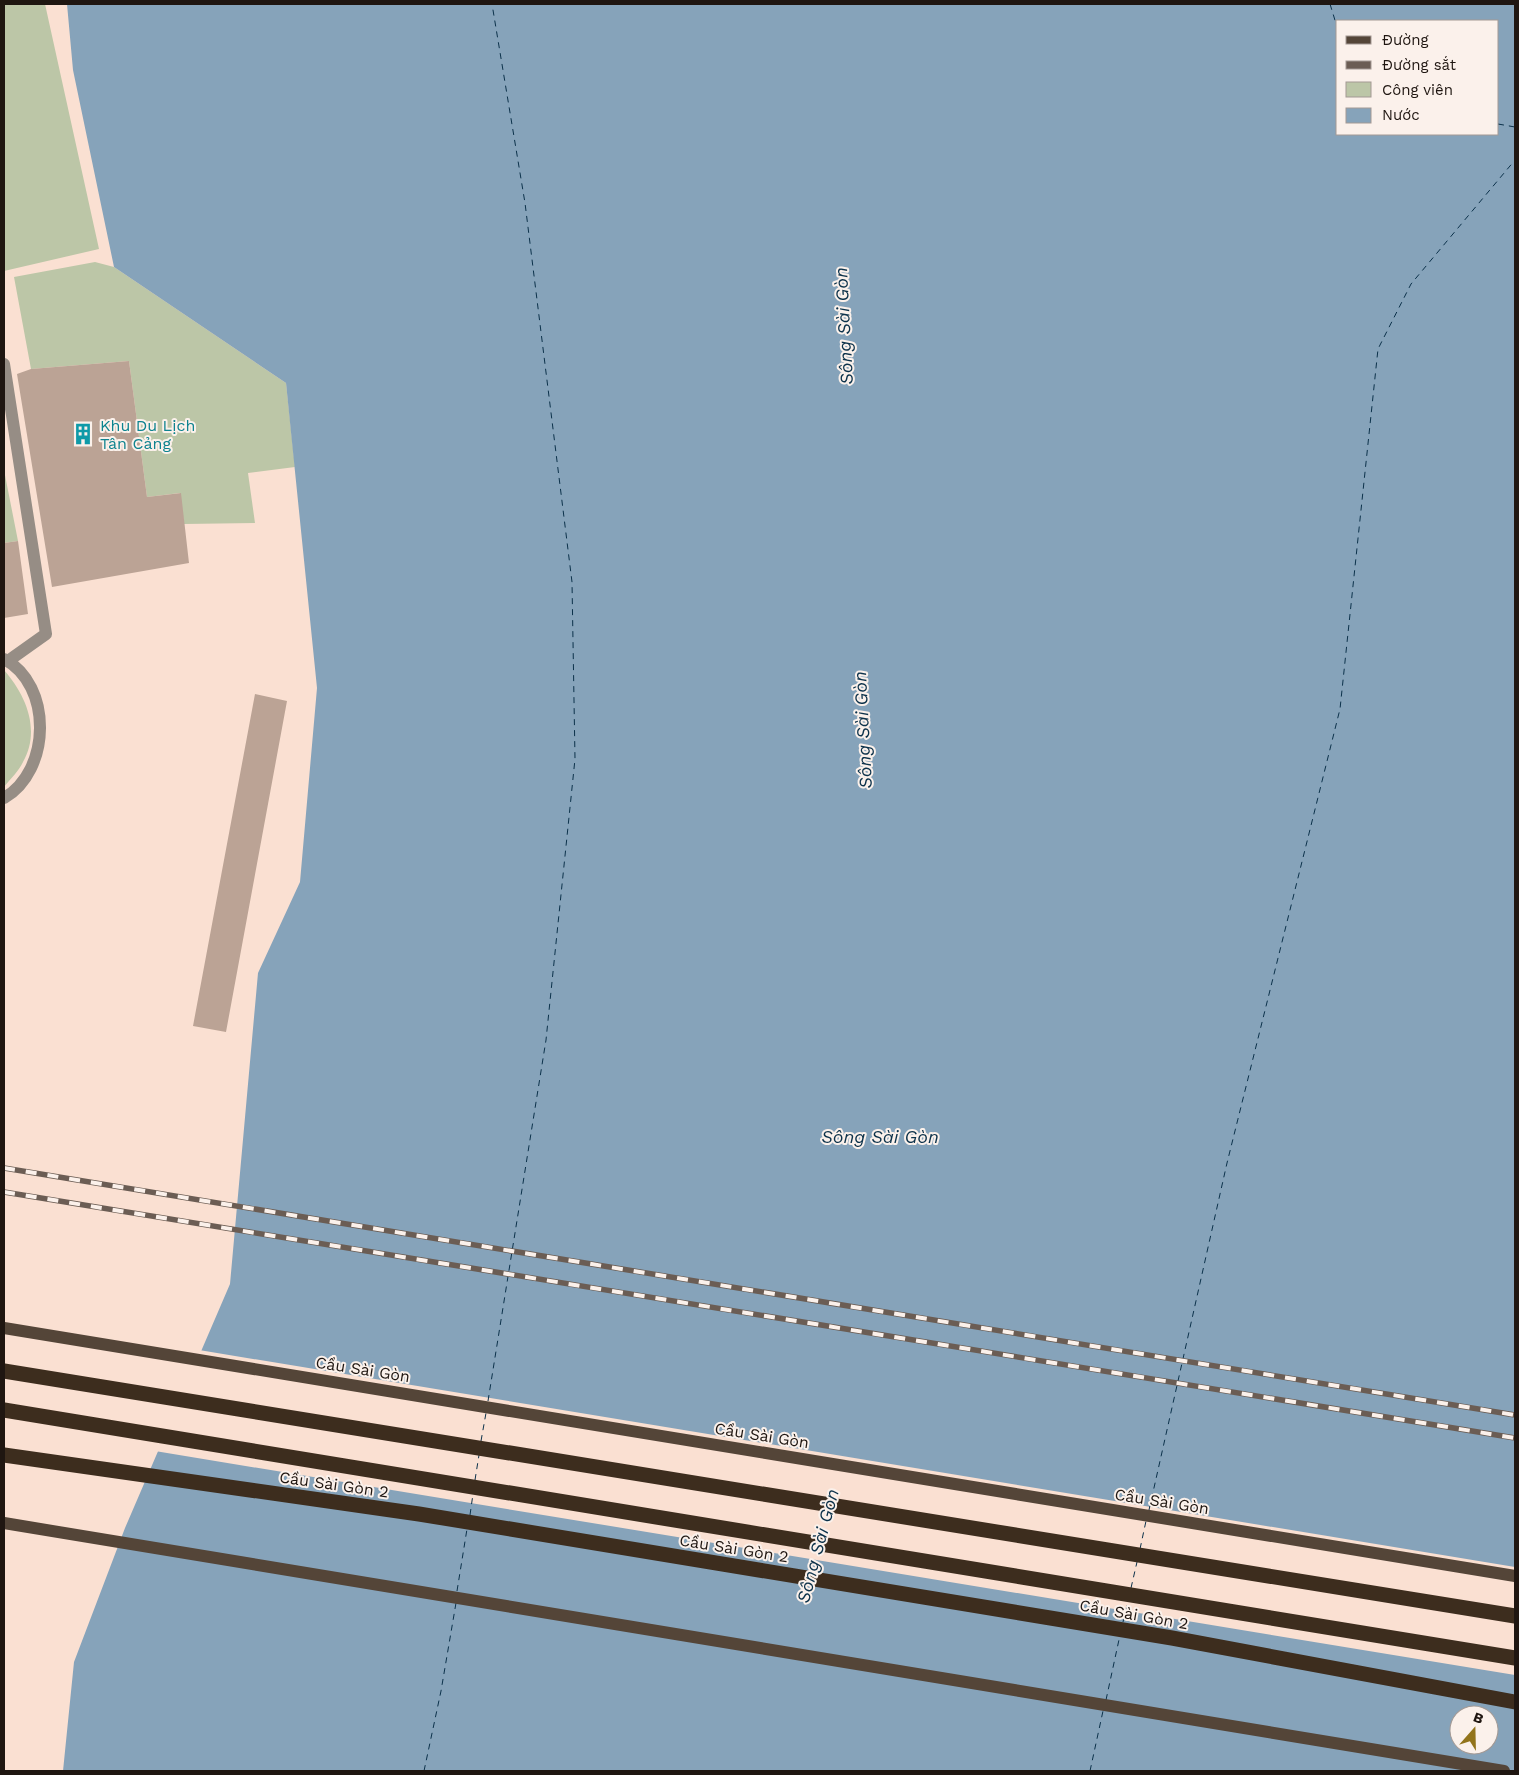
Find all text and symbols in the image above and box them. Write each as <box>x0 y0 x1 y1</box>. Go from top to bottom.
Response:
legend <box>1336 20 1499 135</box>
text: Đường <box>1382 31 1429 49</box>
text: Đường sắt <box>1382 56 1457 74</box>
text: Công viên <box>1382 81 1453 99</box>
text: Nước <box>1382 106 1420 124</box>
water label: Sông Sài Gòn <box>830 267 857 385</box>
place label: Khu Du Lịch Tân Cảng <box>100 416 195 453</box>
building icon: Khu Du Lịch Tân Cảng <box>70 421 96 447</box>
water label: Sông Sài Gòn <box>849 671 876 789</box>
water label: Sông Sài Gòn <box>821 1126 939 1147</box>
street label: Cầu Sài Gòn <box>314 1353 411 1386</box>
street label: Cầu Sài Gòn <box>713 1419 810 1452</box>
street label: Cầu Sài Gòn 2 <box>278 1467 390 1502</box>
street label: Cầu Sài Gòn <box>1113 1485 1210 1518</box>
water label: Sông Sài Gòn <box>792 1486 843 1605</box>
street label: Cầu Sài Gòn 2 <box>678 1530 790 1566</box>
street label: Cầu Sài Gòn 2 <box>1078 1596 1190 1633</box>
north arrow <box>1449 1705 1499 1755</box>
text: B <box>1471 1709 1486 1727</box>

